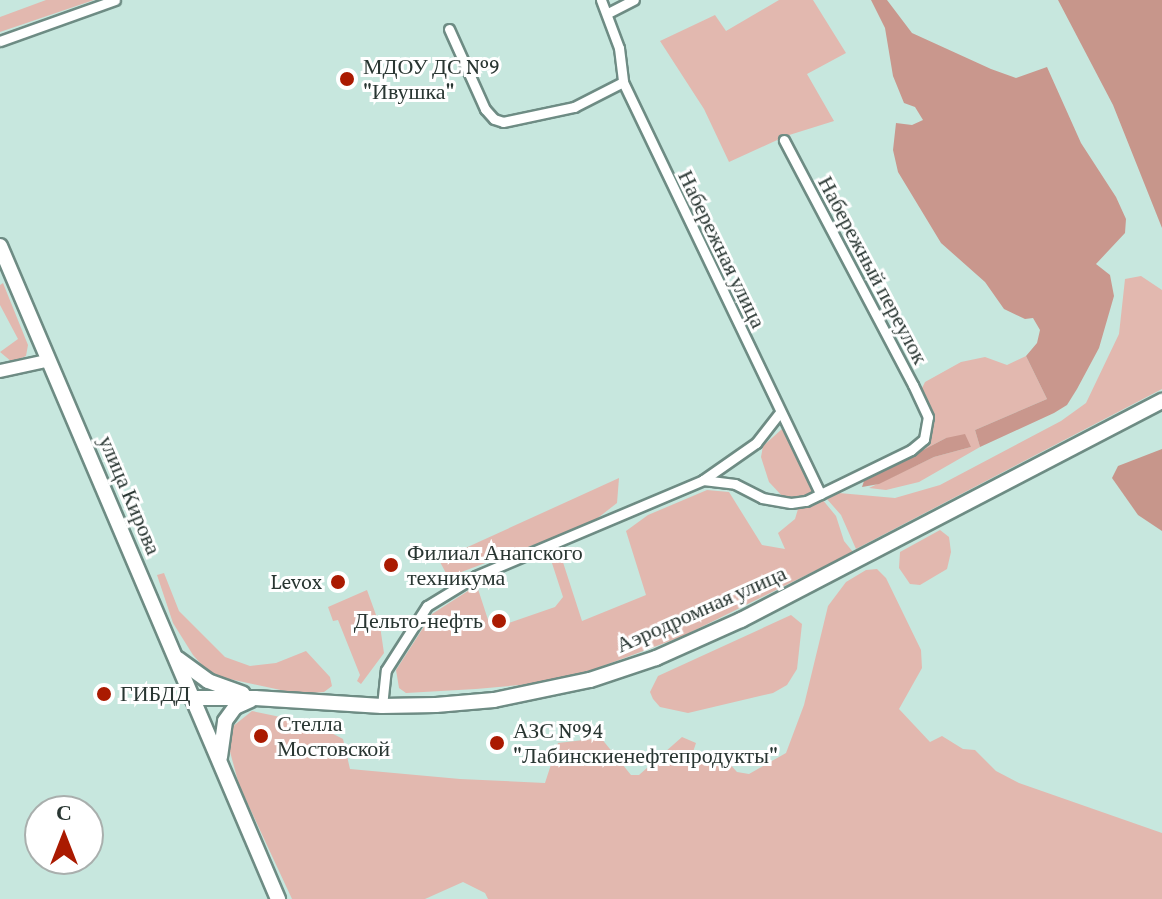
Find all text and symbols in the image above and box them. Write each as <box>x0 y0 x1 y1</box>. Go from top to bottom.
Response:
place label: МДОУ ДС №9 "Ивушка" <box>363 53 500 104</box>
marker: МДОУ ДС №9 "Ивушка" <box>338 70 356 88</box>
street label: Набережная улица <box>672 166 772 332</box>
street label: Набережный переулок <box>812 171 934 369</box>
street label: улица Кирова <box>93 432 167 558</box>
place label: Филиал Анапского техникума <box>407 539 583 590</box>
marker: Филиал Анапского техникума <box>382 556 400 574</box>
street label: Аэродромная улица <box>612 560 790 658</box>
place label: Levox <box>270 569 322 595</box>
marker: Levox <box>329 573 347 591</box>
place label: Дельто-нефть <box>354 608 483 634</box>
marker: Дельто-нефть <box>490 612 508 630</box>
place label: ГИБДД <box>120 681 190 707</box>
marker: ГИБДД <box>95 685 113 703</box>
place label: Стелла Мостовской <box>277 710 390 762</box>
place label: АЗС №94 "Лабинскиенефтепродукты" <box>513 717 778 768</box>
marker: Стелла Мостовской <box>252 727 270 745</box>
marker: АЗС №94 "Лабинскиенефтепродукты" <box>488 734 506 752</box>
north arrow <box>24 795 104 875</box>
text: С <box>56 800 72 825</box>

